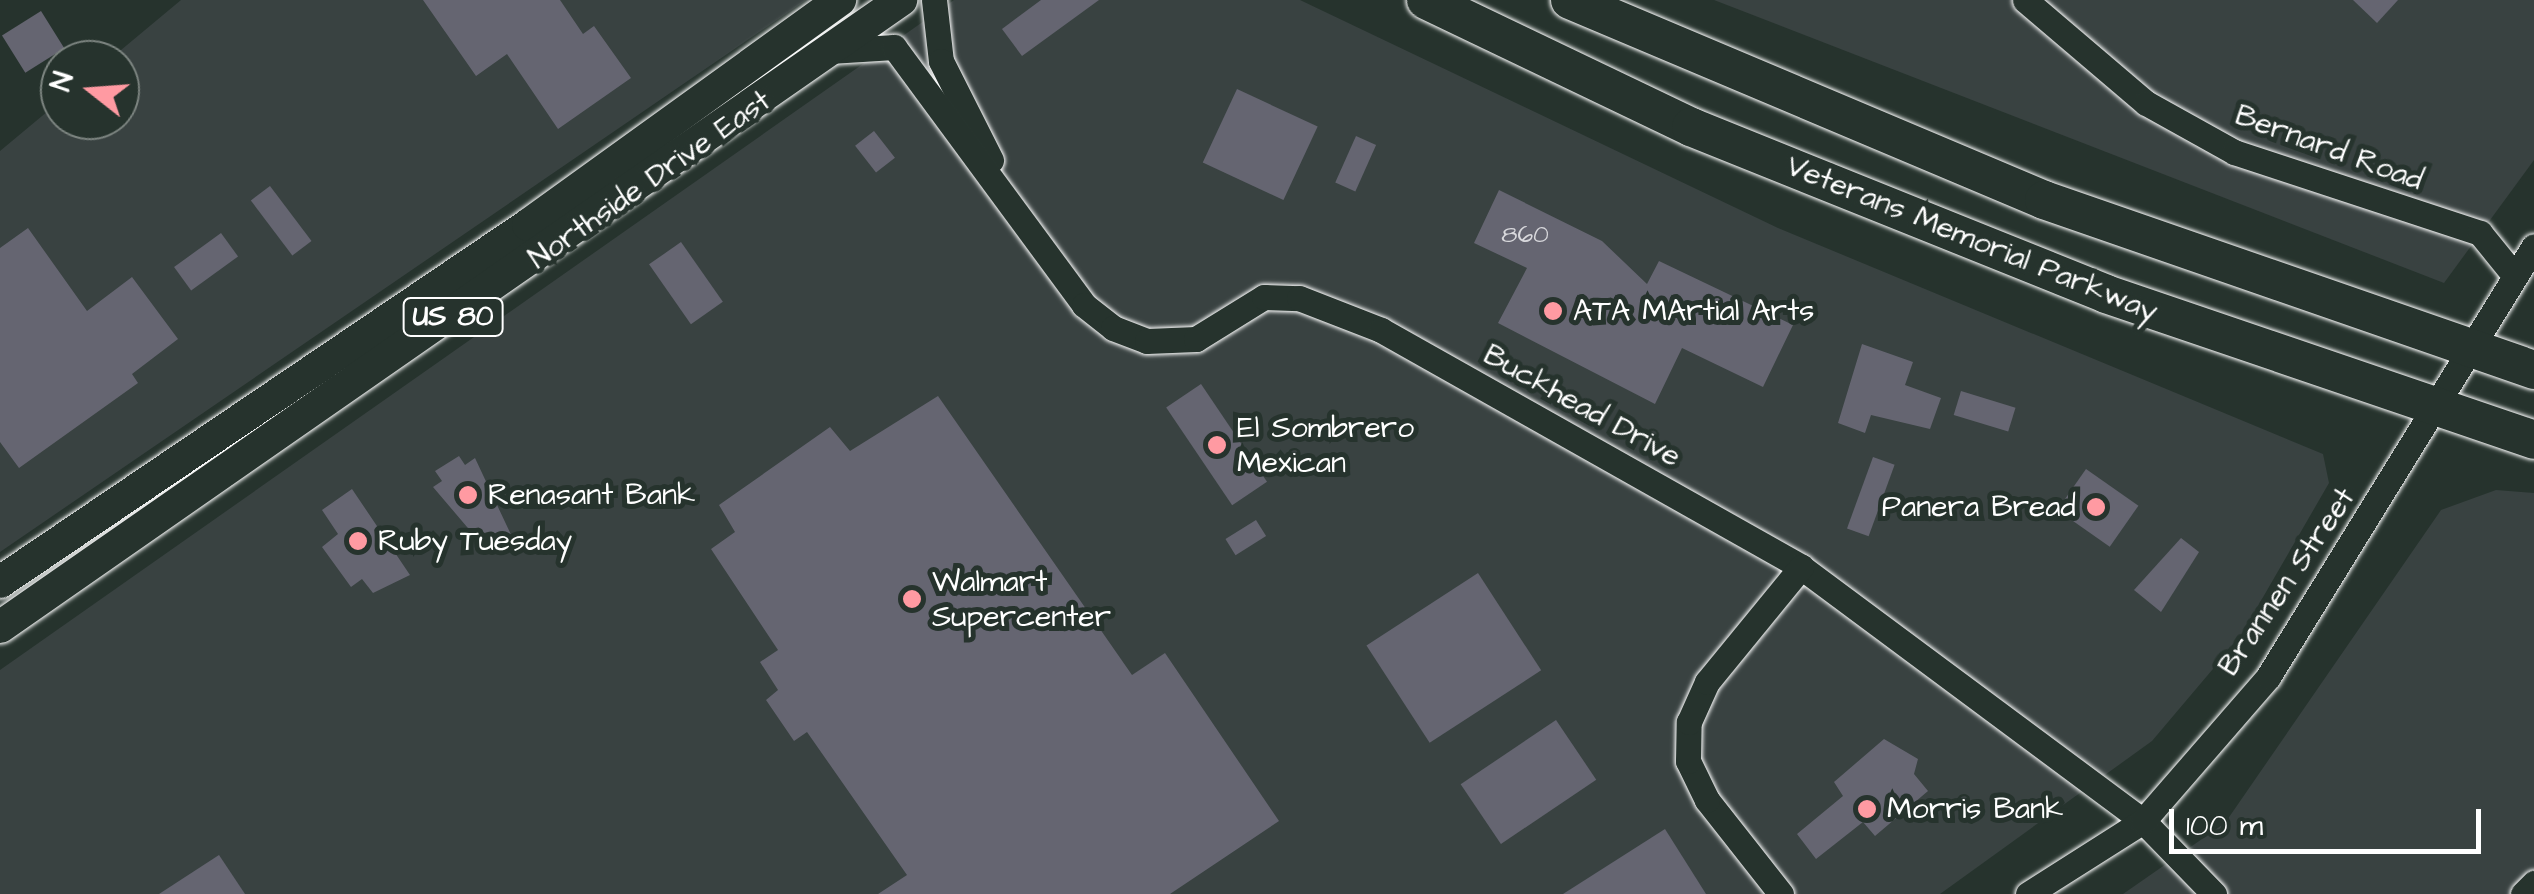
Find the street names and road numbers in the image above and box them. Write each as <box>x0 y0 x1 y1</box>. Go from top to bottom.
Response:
street label: Northside Drive East <box>522 83 778 277</box>
street label: Bernard Road <box>2230 97 2428 199</box>
street label: Veterans Memorial Parkway <box>1781 148 2163 330</box>
road number: US 80 <box>400 294 506 340</box>
street label: Buckhead Drive <box>1477 337 1687 475</box>
street label: Brannen Street <box>2211 481 2363 683</box>

